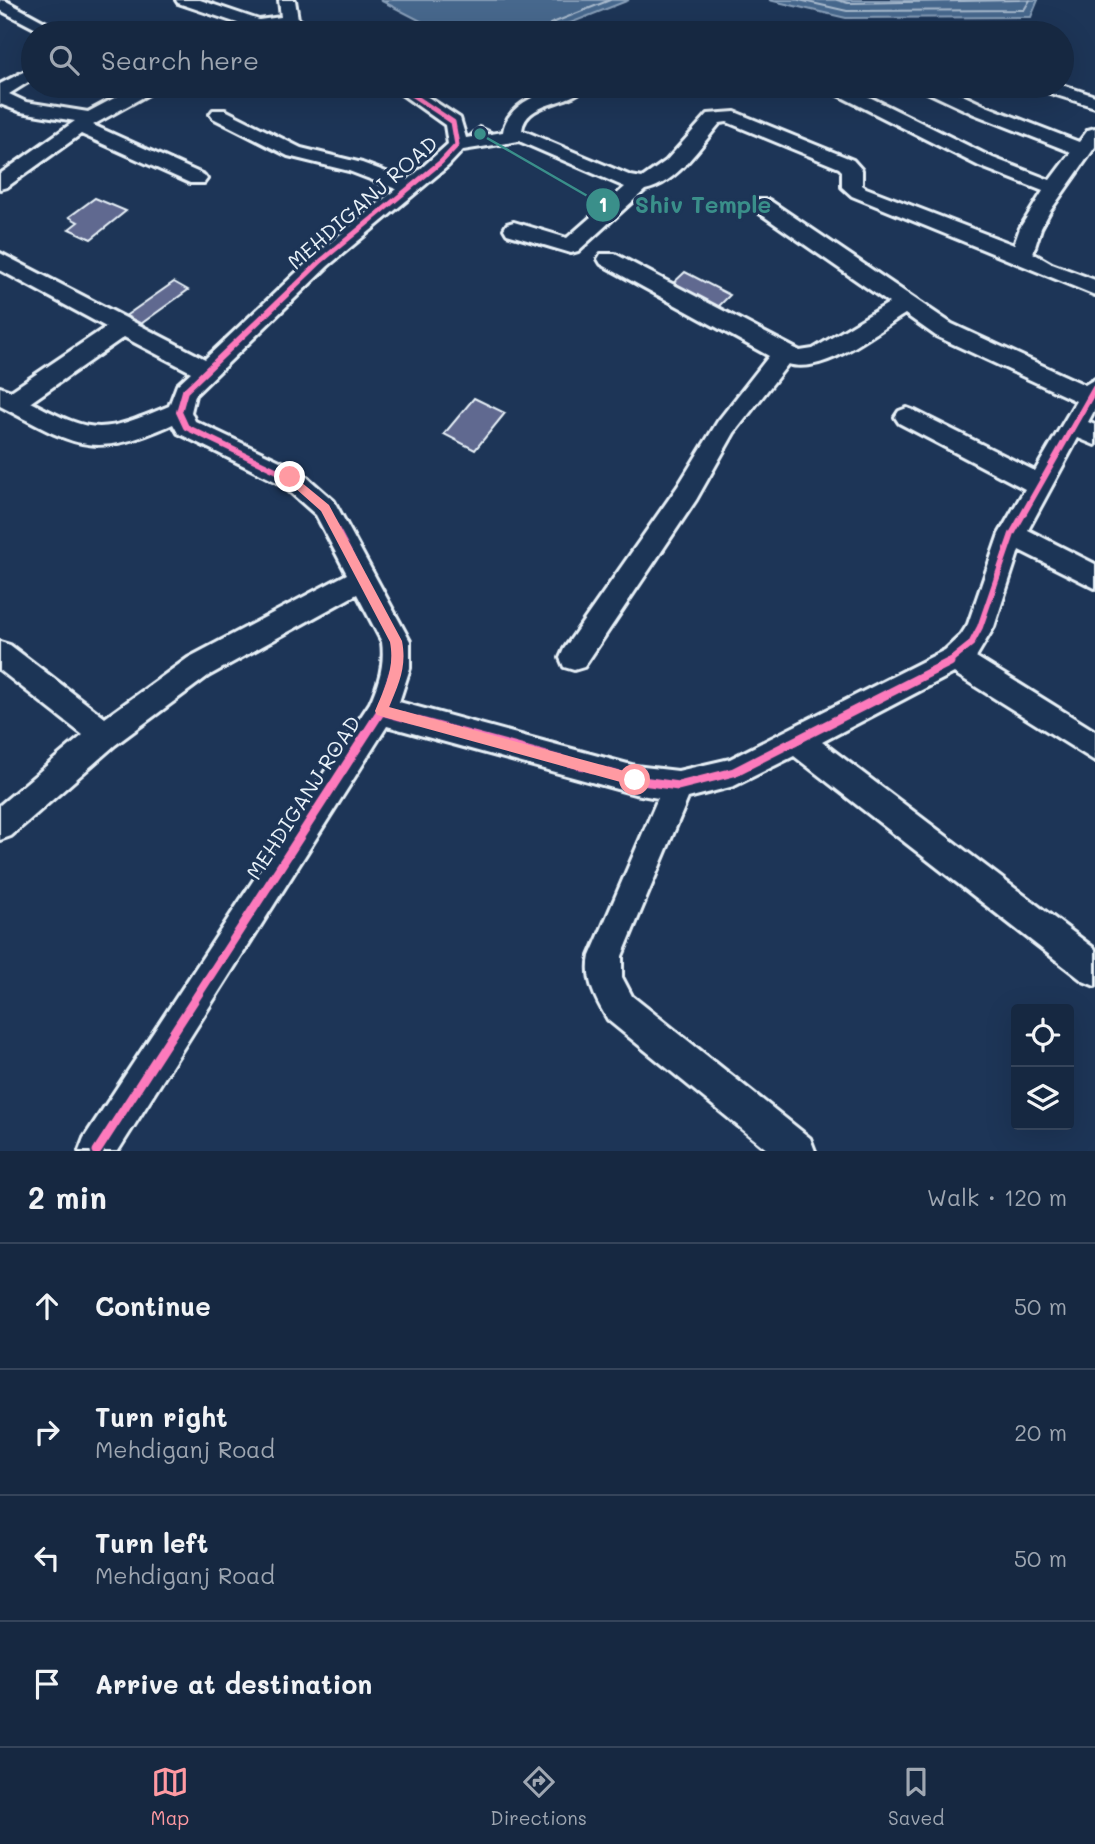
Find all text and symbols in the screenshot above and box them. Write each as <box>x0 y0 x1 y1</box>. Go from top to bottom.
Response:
search box <box>21 21 1074 98</box>
icon: search <box>45 41 83 79</box>
text: Search here <box>101 43 259 77</box>
street label: MEHDIGANJ ROAD <box>281 129 443 274</box>
callout: Shiv Temple <box>585 183 785 227</box>
text: Shiv Temple <box>635 189 771 219</box>
text: 1 <box>598 190 608 217</box>
route end <box>274 461 305 492</box>
street label: MEHDIGANJ ROAD <box>240 710 366 884</box>
route start <box>619 764 650 795</box>
map controls <box>1011 1004 1074 1130</box>
button: locate <box>1011 1004 1074 1067</box>
button: layers <box>1011 1067 1074 1130</box>
text: 2 min <box>28 1177 107 1217</box>
text: Walk · 120 m <box>927 1182 1067 1212</box>
icon: ahead <box>28 1287 66 1325</box>
text: Continue <box>95 1289 211 1323</box>
text: 50 m <box>1014 1291 1067 1321</box>
text: Turn right <box>95 1400 228 1434</box>
icon: right <box>28 1413 66 1451</box>
text: 20 m <box>1014 1417 1067 1447</box>
text: Mehdiganj Road <box>95 1434 275 1464</box>
text: Turn left <box>95 1526 208 1560</box>
icon: left <box>28 1539 66 1577</box>
text: 50 m <box>1014 1543 1067 1573</box>
text: Mehdiganj Road <box>95 1560 275 1590</box>
icon: arrive <box>28 1665 66 1703</box>
text: Arrive at destination <box>95 1667 372 1701</box>
tab: Map <box>151 1763 189 1830</box>
tab: Directions <box>490 1763 587 1830</box>
tab: Saved <box>888 1763 944 1830</box>

